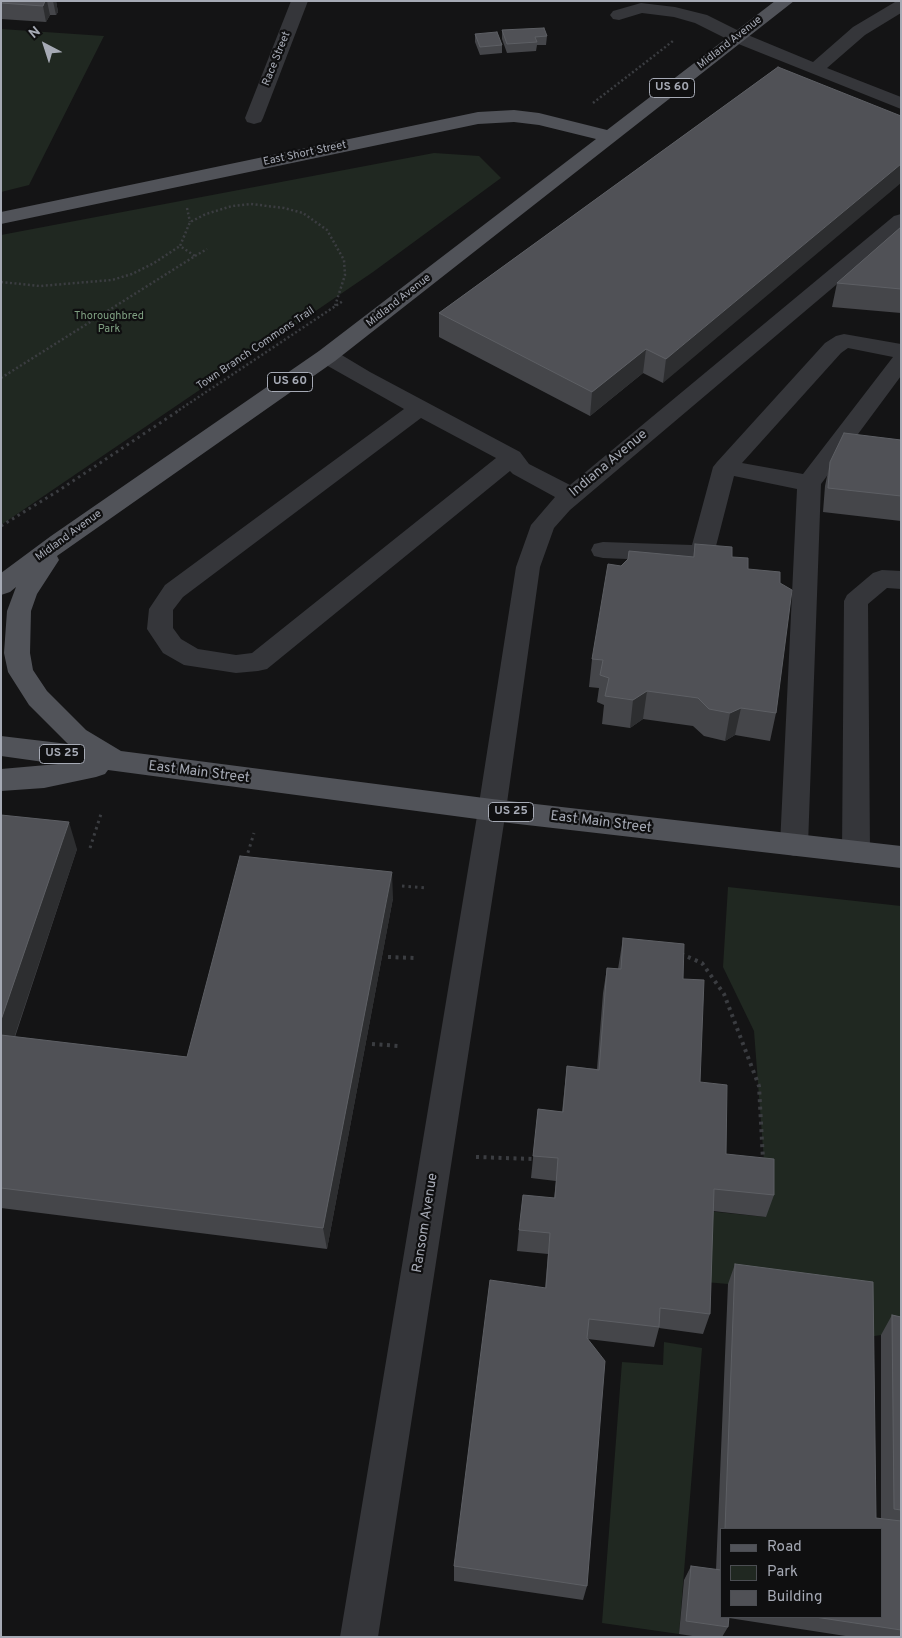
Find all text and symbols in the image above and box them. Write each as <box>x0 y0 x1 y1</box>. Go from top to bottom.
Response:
street label: Midland Avenue <box>695 14 765 72</box>
north arrow <box>20 20 70 70</box>
text: N <box>26 23 44 43</box>
street label: Race Street <box>260 30 294 88</box>
road number: US 60 <box>650 78 694 98</box>
street label: East Short Street <box>262 139 348 169</box>
street label: Midland Avenue <box>364 272 434 330</box>
street label: Town Branch Commons Trail <box>195 305 317 393</box>
park label: Thoroughbred Park <box>74 310 144 336</box>
road number: US 60 <box>268 372 312 392</box>
street label: Indiana Avenue <box>567 427 651 501</box>
street label: Midland Avenue <box>33 508 105 564</box>
road number: US 25 <box>40 744 84 764</box>
street label: East Main Street <box>147 758 251 788</box>
road number: US 25 <box>488 802 534 822</box>
street label: East Main Street <box>549 808 653 838</box>
street label: Ransom Avenue <box>410 1172 442 1274</box>
legend <box>720 1528 882 1618</box>
text: Road <box>767 1538 802 1557</box>
text: Park <box>767 1563 798 1582</box>
text: Building <box>767 1588 822 1607</box>

